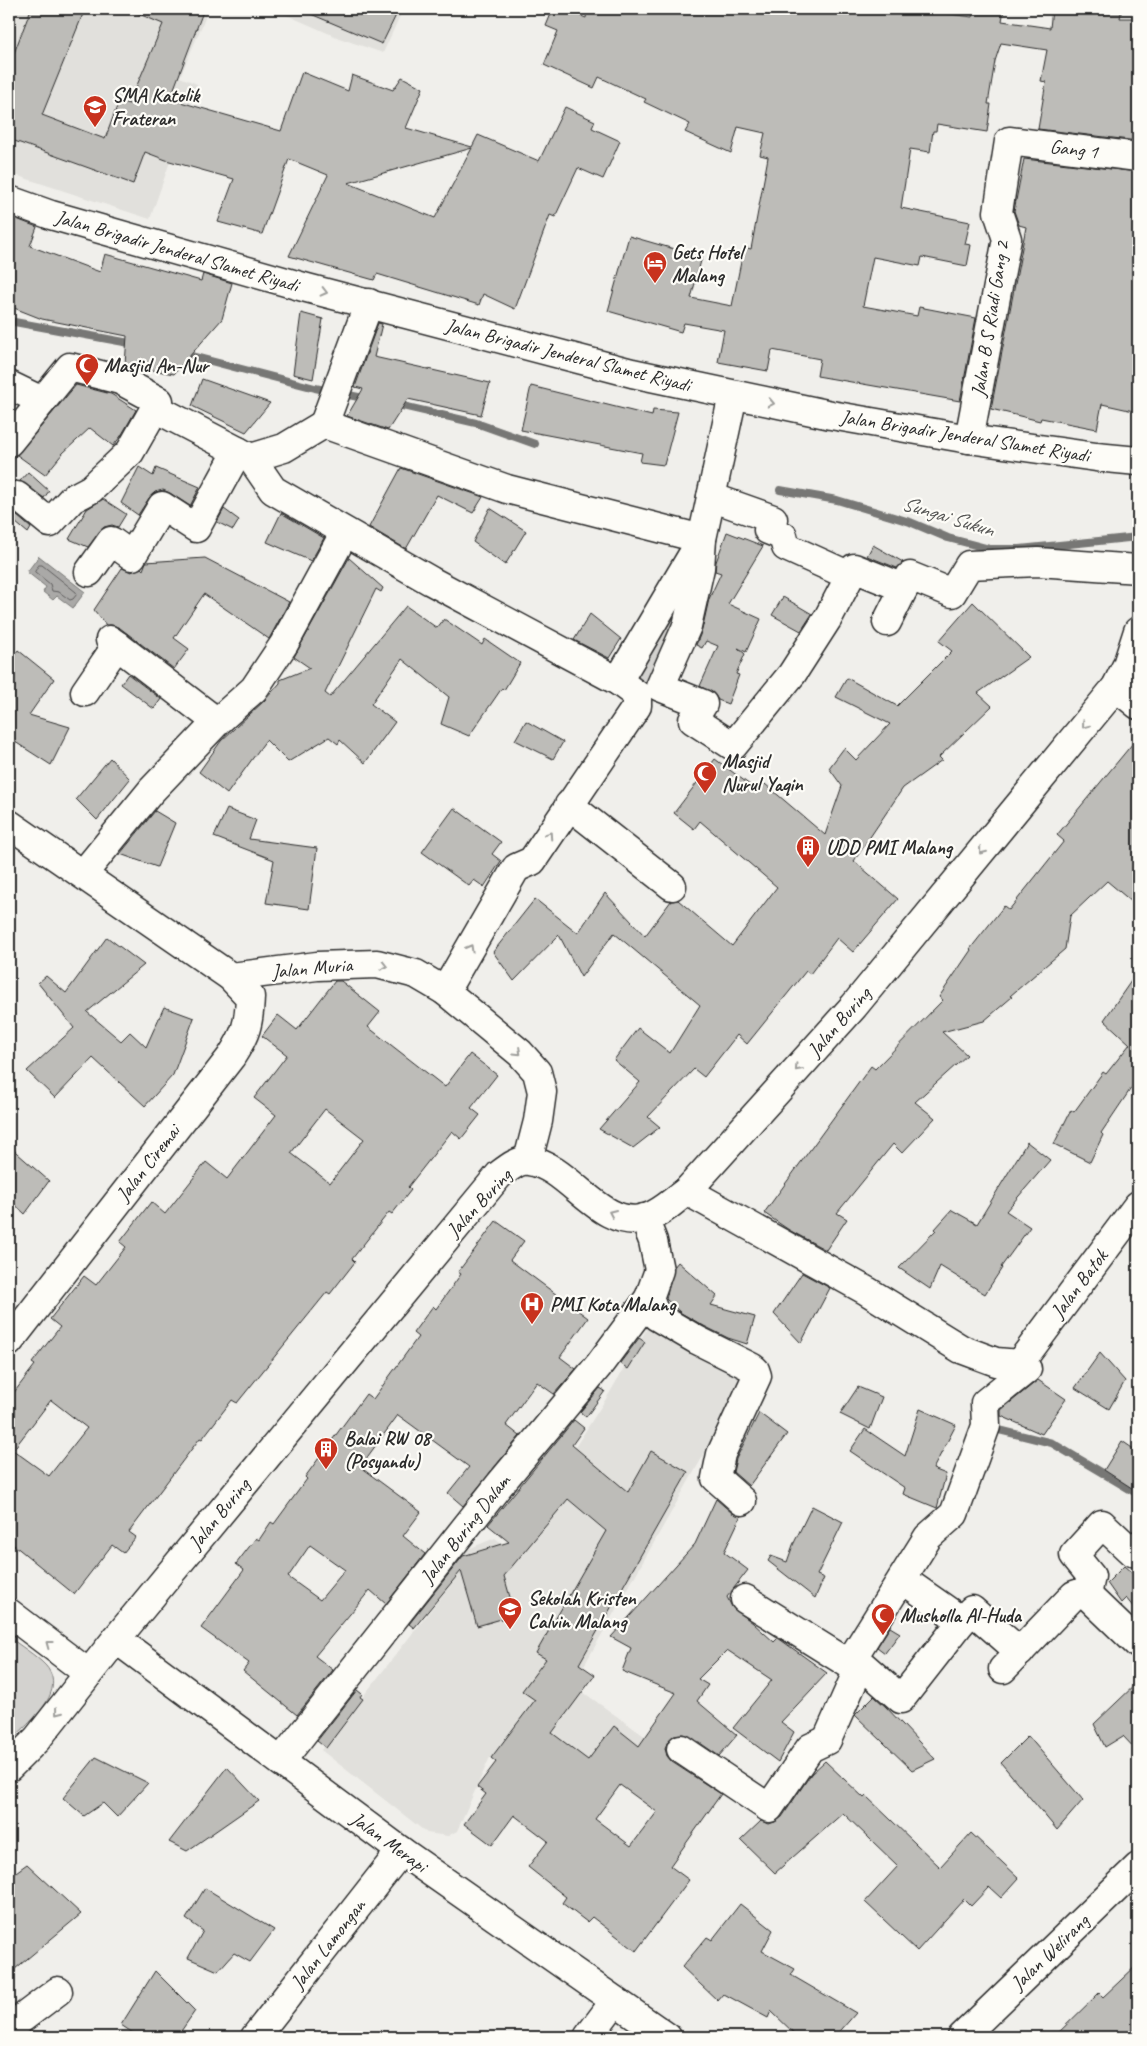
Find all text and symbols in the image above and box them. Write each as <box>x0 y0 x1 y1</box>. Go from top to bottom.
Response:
place label: SMA Katolik Frateran <box>112 83 201 131</box>
school or university icon: SMA Katolik Frateran <box>82 94 108 128</box>
street label: Gang 1 <box>1048 134 1101 164</box>
street label: Jalan Brigadir Jenderal Slamet Riyadi <box>52 204 304 298</box>
street label: Jalan B S Riadi Gang 2 <box>965 237 1015 400</box>
place label: Gets Hotel Malang <box>672 240 747 288</box>
hotel icon: Gets Hotel Malang <box>642 250 668 284</box>
one-way arrow <box>320 286 329 297</box>
street label: Jalan Brigadir Jenderal Slamet Riyadi <box>442 312 695 398</box>
mosque icon: Masjid An-Nur <box>74 352 100 386</box>
place label: Masjid An-Nur <box>104 353 211 378</box>
one-way arrow <box>766 397 775 407</box>
street label: Jalan Brigadir Jenderal Slamet Riyadi <box>838 404 1093 468</box>
water label: Sungai Sukun <box>899 490 998 543</box>
one-way arrow <box>1082 719 1090 728</box>
place label: Masjid Nurul Yaqin <box>722 749 803 797</box>
mosque icon: Masjid Nurul Yaqin <box>692 760 718 794</box>
one-way arrow <box>543 831 552 841</box>
building icon: UDD PMI Malang <box>795 834 821 868</box>
place label: UDD PMI Malang <box>826 835 954 860</box>
one-way arrow <box>978 845 987 854</box>
one-way arrow <box>463 945 473 954</box>
street label: Jalan Muria <box>270 952 355 984</box>
one-way arrow <box>379 960 388 971</box>
street label: Jalan Buring <box>801 980 877 1063</box>
one-way arrow <box>512 1046 521 1055</box>
one-way arrow <box>795 1063 804 1072</box>
street label: Jalan Ciremai <box>110 1118 187 1207</box>
street label: Jalan Buring <box>440 1162 518 1243</box>
one-way arrow <box>608 1209 617 1220</box>
street label: Jalan Batok <box>1045 1243 1114 1324</box>
hospital icon: PMI Kota Malang <box>519 1291 545 1325</box>
place label: PMI Kota Malang <box>550 1292 677 1317</box>
place label: Balai RW 08 (Posyandu) <box>344 1426 433 1475</box>
building icon: Balai RW 08 (Posyandu) <box>313 1436 339 1470</box>
street label: Jalan Buring Dalam <box>414 1468 517 1589</box>
street label: Jalan Buring <box>182 1472 257 1556</box>
place label: Sekolah Kristen Calvin Malang <box>528 1586 637 1634</box>
school or university icon: Sekolah Kristen Calvin Malang <box>497 1596 523 1630</box>
mosque icon: Musholla Al-Huda <box>870 1602 896 1636</box>
place label: Musholla Al-Huda <box>900 1603 1023 1628</box>
one-way arrow <box>45 1641 55 1650</box>
one-way arrow <box>56 1706 64 1715</box>
street label: Jalan Merapi <box>345 1805 434 1879</box>
street label: Jalan Lamongan <box>284 1893 372 1995</box>
street label: Jalan Welirang <box>1005 1907 1096 1996</box>

